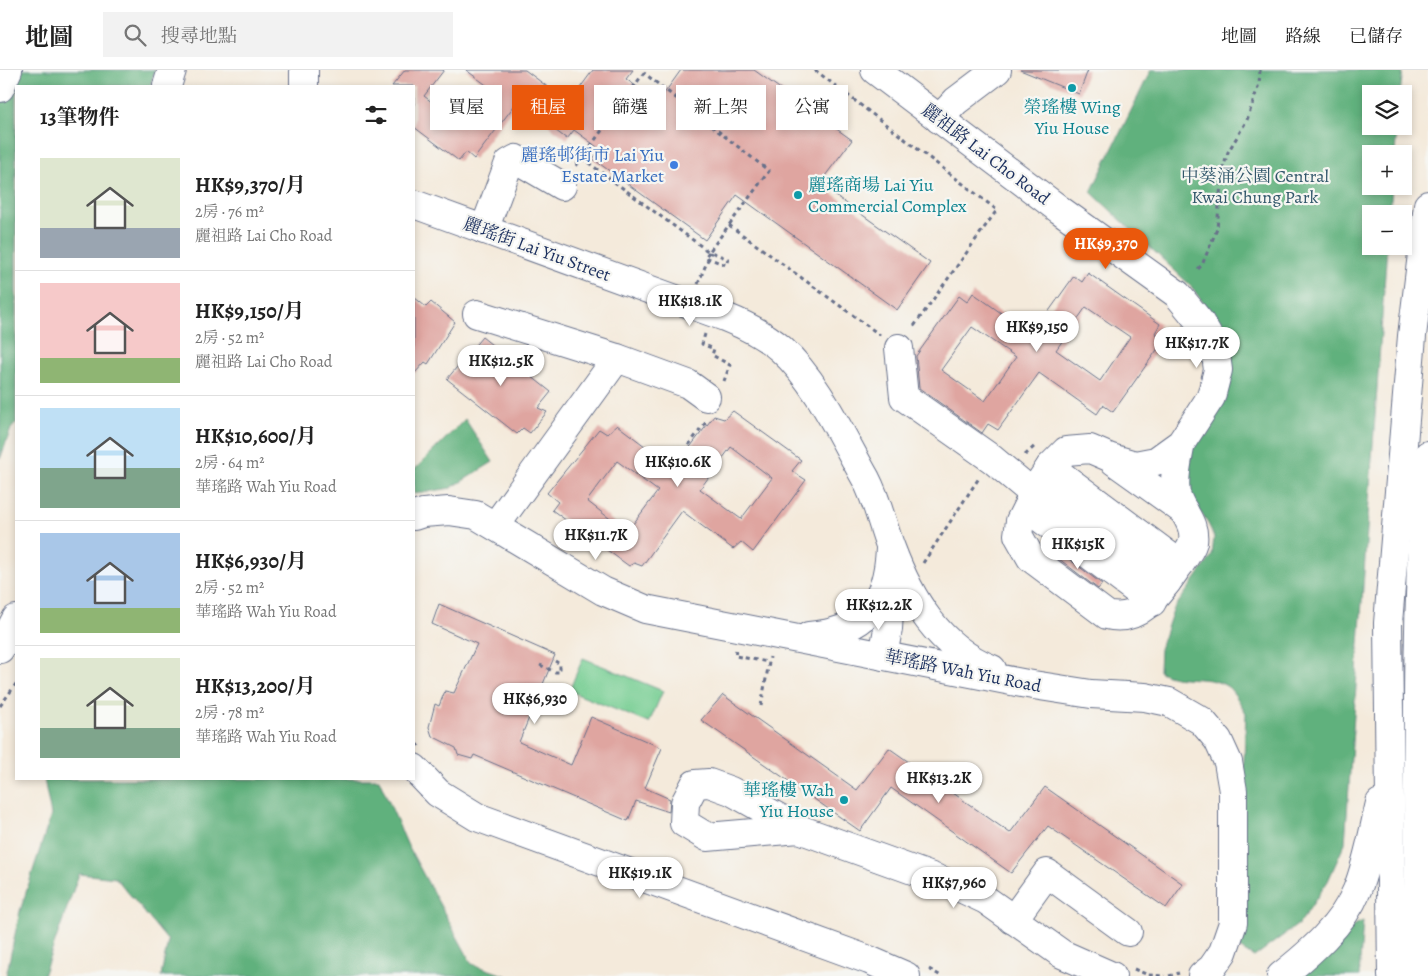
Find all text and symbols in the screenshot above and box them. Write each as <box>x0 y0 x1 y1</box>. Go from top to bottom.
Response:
search box <box>103 12 453 57</box>
text: 地圖 <box>25 21 73 53</box>
icon: search <box>121 21 149 49</box>
text: 搜尋地點 <box>161 23 237 49</box>
text: 地圖 <box>1221 24 1257 48</box>
text: 路線 <box>1285 24 1321 48</box>
text: 已儲存 <box>1349 24 1403 48</box>
marker: 榮瑤樓 Wing Yiu House <box>1066 82 1078 94</box>
chip: 買屋 <box>430 85 502 130</box>
chip: 租屋 <box>512 85 584 130</box>
chip: 篩選 <box>594 85 666 130</box>
chip: 新上架 <box>676 85 766 130</box>
chip: 公寓 <box>776 85 848 130</box>
map controls <box>1362 85 1412 255</box>
button: layers <box>1362 85 1412 135</box>
place label: 榮瑤樓 Wing Yiu House <box>1023 95 1121 140</box>
street label: 麗祖路 Lai Cho Road <box>917 98 1055 210</box>
icon: filters <box>362 101 390 129</box>
text: 13筆物件 <box>40 103 120 131</box>
place label: 麗瑤邨街市 Lai Yiu Estate Market <box>521 143 664 188</box>
button: + <box>1362 145 1412 195</box>
marker: 麗瑤邨街市 Lai Yiu Estate Market <box>668 159 680 171</box>
park label: 中葵涌公園 Central Kwai Chung Park <box>1181 164 1330 209</box>
text: HK$9,370/月 <box>195 171 306 199</box>
place label: 麗瑤商場 Lai Yiu Commercial Complex <box>808 173 967 218</box>
icon: home <box>80 178 140 238</box>
marker: 麗瑤商場 Lai Yiu Commercial Complex <box>792 189 804 201</box>
text: 2房 · 76 m² <box>195 201 264 223</box>
button: − <box>1362 205 1412 255</box>
street label: 麗瑤街 Lai Yiu Street <box>460 211 614 287</box>
text: 麗祖路 Lai Cho Road <box>195 225 332 247</box>
pin: HK$9,370 <box>1054 228 1158 270</box>
text: HK$9,370 <box>1074 233 1138 255</box>
pin: HK$18.1K <box>638 284 742 327</box>
text: HK$18.1K <box>658 290 722 312</box>
text: HK$9,150/月 <box>195 297 305 325</box>
icon: home <box>80 303 140 363</box>
pin: HK$9,150 <box>985 310 1089 353</box>
text: HK$9,150 <box>1006 316 1068 338</box>
pin: HK$17.7K <box>1145 326 1249 369</box>
text: 2房 · 52 m² <box>195 327 264 349</box>
text: HK$17.7K <box>1165 332 1229 354</box>
pin: HK$12.5K <box>449 344 553 387</box>
text: HK$12.5K <box>468 350 534 372</box>
text: 麗祖路 Lai Cho Road <box>195 351 332 373</box>
text: HK$10,600/月 <box>195 422 317 450</box>
icon: home <box>80 428 140 488</box>
pin: HK$10.6K <box>626 446 730 488</box>
text: HK$10.6K <box>645 451 711 473</box>
text: 2房 · 64 m² <box>195 452 265 474</box>
text: 華瑤路 Wah Yiu Road <box>195 476 337 498</box>
pin: HK$11.7K <box>544 518 648 561</box>
text: HK$11.7K <box>564 524 628 546</box>
pin: HK$15K <box>1037 528 1119 570</box>
text: HK$15K <box>1052 533 1105 555</box>
text: HK$6,930/月 <box>195 547 307 575</box>
icon: home <box>80 553 140 613</box>
text: 2房 · 52 m² <box>195 577 264 599</box>
pin: HK$12.2K <box>827 588 931 631</box>
text: HK$12.2K <box>846 594 912 616</box>
text: 華瑤路 Wah Yiu Road <box>195 601 337 623</box>
street label: 華瑤路 Wah Yiu Road <box>883 644 1044 698</box>
text: HK$13,200/月 <box>195 672 316 700</box>
icon: home <box>80 678 140 738</box>
pin: HK$6,930 <box>483 682 587 725</box>
text: HK$6,930 <box>503 688 567 710</box>
text: 2房 · 78 m² <box>195 702 264 724</box>
text: 華瑤路 Wah Yiu Road <box>195 726 337 748</box>
pin: HK$13.2K <box>887 762 991 804</box>
text: HK$13.2K <box>906 767 972 789</box>
place label: 華瑤樓 Wah Yiu House <box>743 778 834 823</box>
marker: 華瑤樓 Wah Yiu House <box>838 794 850 806</box>
pin: HK$19.1K <box>588 856 692 899</box>
text: HK$19.1K <box>608 862 672 884</box>
pin: HK$7,960 <box>902 866 1006 909</box>
text: HK$7,960 <box>922 872 986 894</box>

